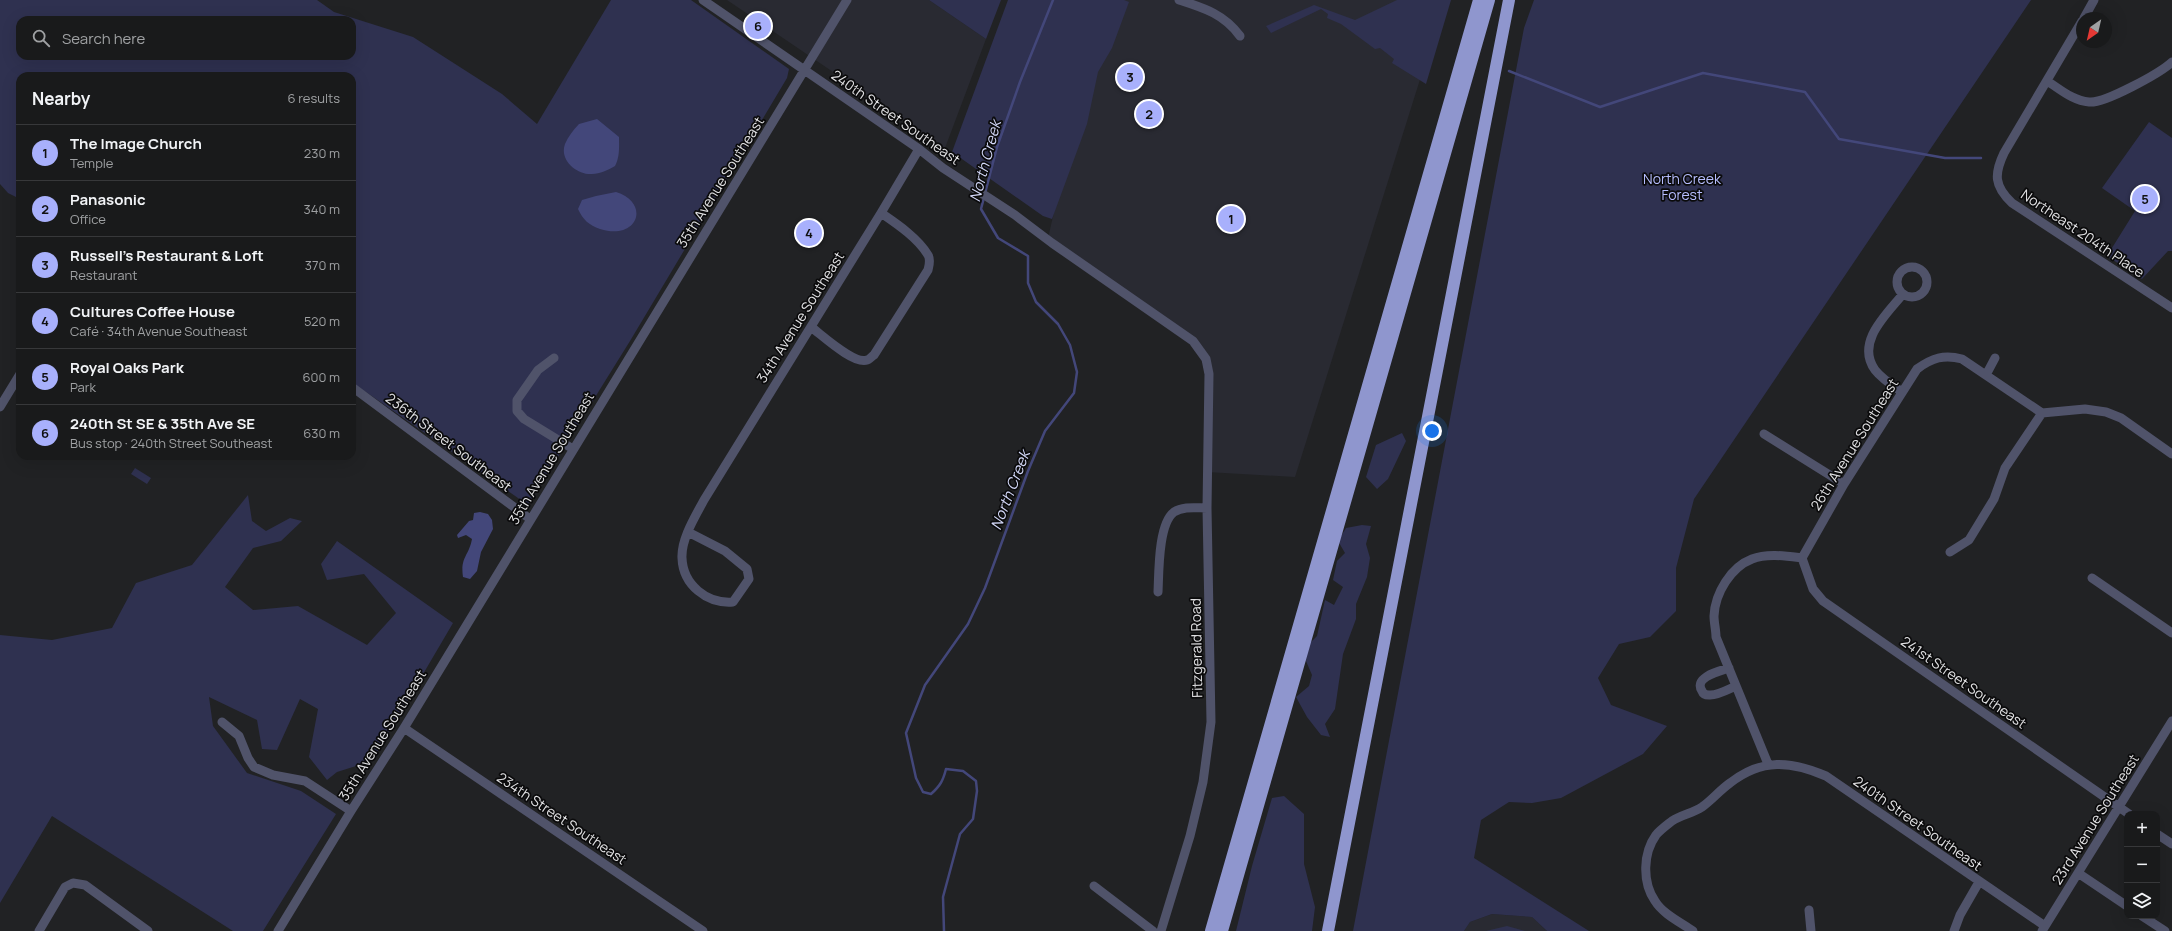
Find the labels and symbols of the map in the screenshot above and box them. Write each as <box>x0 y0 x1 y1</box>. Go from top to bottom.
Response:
pin: 6 <box>745 11 771 41</box>
north arrow <box>2076 12 2112 48</box>
pin: 3 <box>1117 62 1143 92</box>
street label: 240th Street Southeast <box>828 65 964 169</box>
pin: 2 <box>1136 99 1162 129</box>
street label: 35th Avenue Southeast <box>672 113 768 251</box>
water label: North Creek <box>964 116 1007 204</box>
park label: North Creek Forest <box>1643 169 1722 204</box>
pin: 5 <box>2132 184 2158 214</box>
street label: Northeast 204th Place <box>2018 185 2148 281</box>
pin: 1 <box>1218 204 1244 234</box>
pin: 4 <box>796 218 822 248</box>
street label: 34th Avenue Southeast <box>752 247 848 386</box>
street label: 26th Avenue Southeast <box>1806 374 1903 514</box>
street label: 236th Street Southeast <box>382 388 516 496</box>
street label: 35th Avenue Southeast <box>504 388 598 528</box>
your location <box>1422 421 1442 441</box>
water label: North Creek <box>985 445 1036 533</box>
street label: Fitzgerald Road <box>1186 598 1206 698</box>
street label: 241st Street Southeast <box>1898 631 2031 733</box>
street label: 35th Avenue Southeast <box>334 666 430 804</box>
street label: 23rd Avenue Southeast <box>2047 750 2143 888</box>
street label: 234th Street Southeast <box>493 767 631 869</box>
street label: 240th Street Southeast <box>1850 771 1986 875</box>

